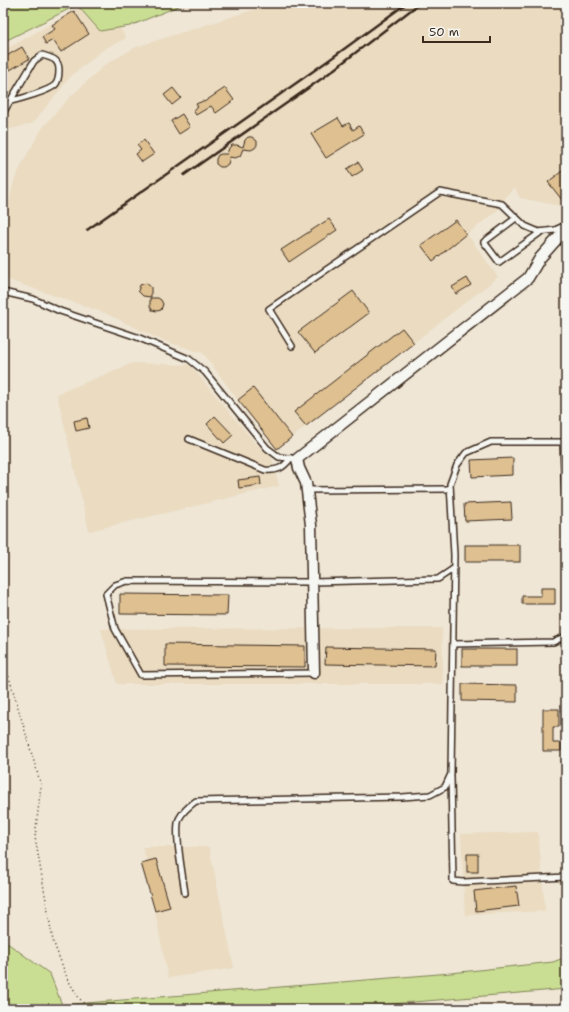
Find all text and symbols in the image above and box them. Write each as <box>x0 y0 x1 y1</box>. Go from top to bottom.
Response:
scale bar <box>423 18 490 44</box>
text: 50 m <box>429 24 459 40</box>

